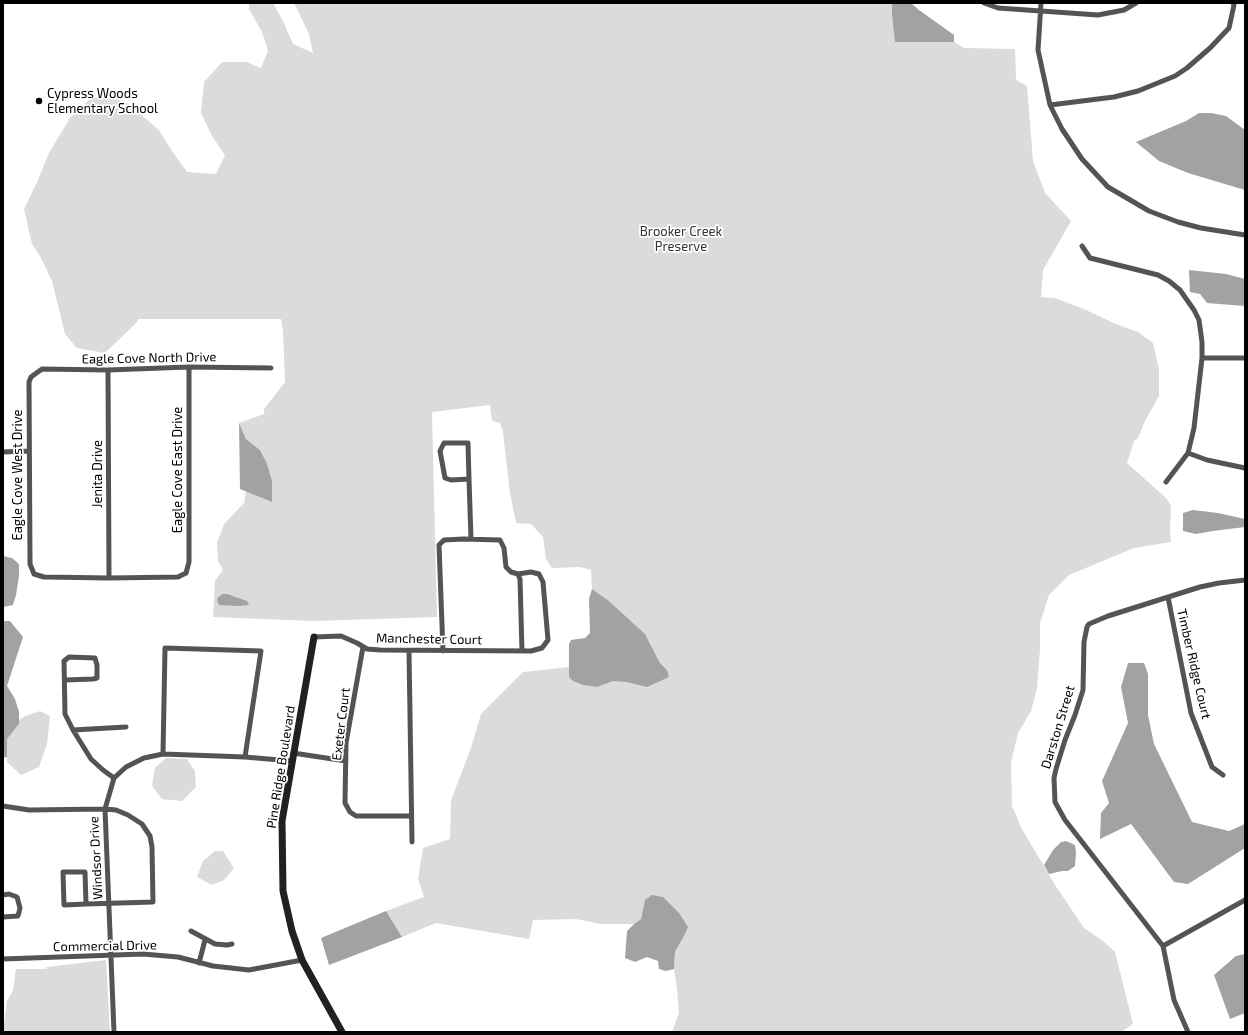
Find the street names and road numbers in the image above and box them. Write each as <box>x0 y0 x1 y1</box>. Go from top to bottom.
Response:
street label: Eagle Cove North Drive <box>81 349 217 367</box>
street label: Eagle Cove East Drive <box>170 407 186 533</box>
street label: Eagle Cove West Drive <box>10 409 26 541</box>
street label: Jenita Drive <box>90 440 106 508</box>
street label: Timber Ridge Court <box>1174 607 1214 721</box>
street label: Manchester Court <box>376 630 482 648</box>
street label: Darston Street <box>1038 683 1078 771</box>
street label: Exeter Court <box>329 687 353 761</box>
street label: Pine Ridge Boulevard <box>264 704 298 830</box>
street label: Windsor Drive <box>86 816 106 900</box>
street label: Commercial Drive <box>53 937 157 955</box>

